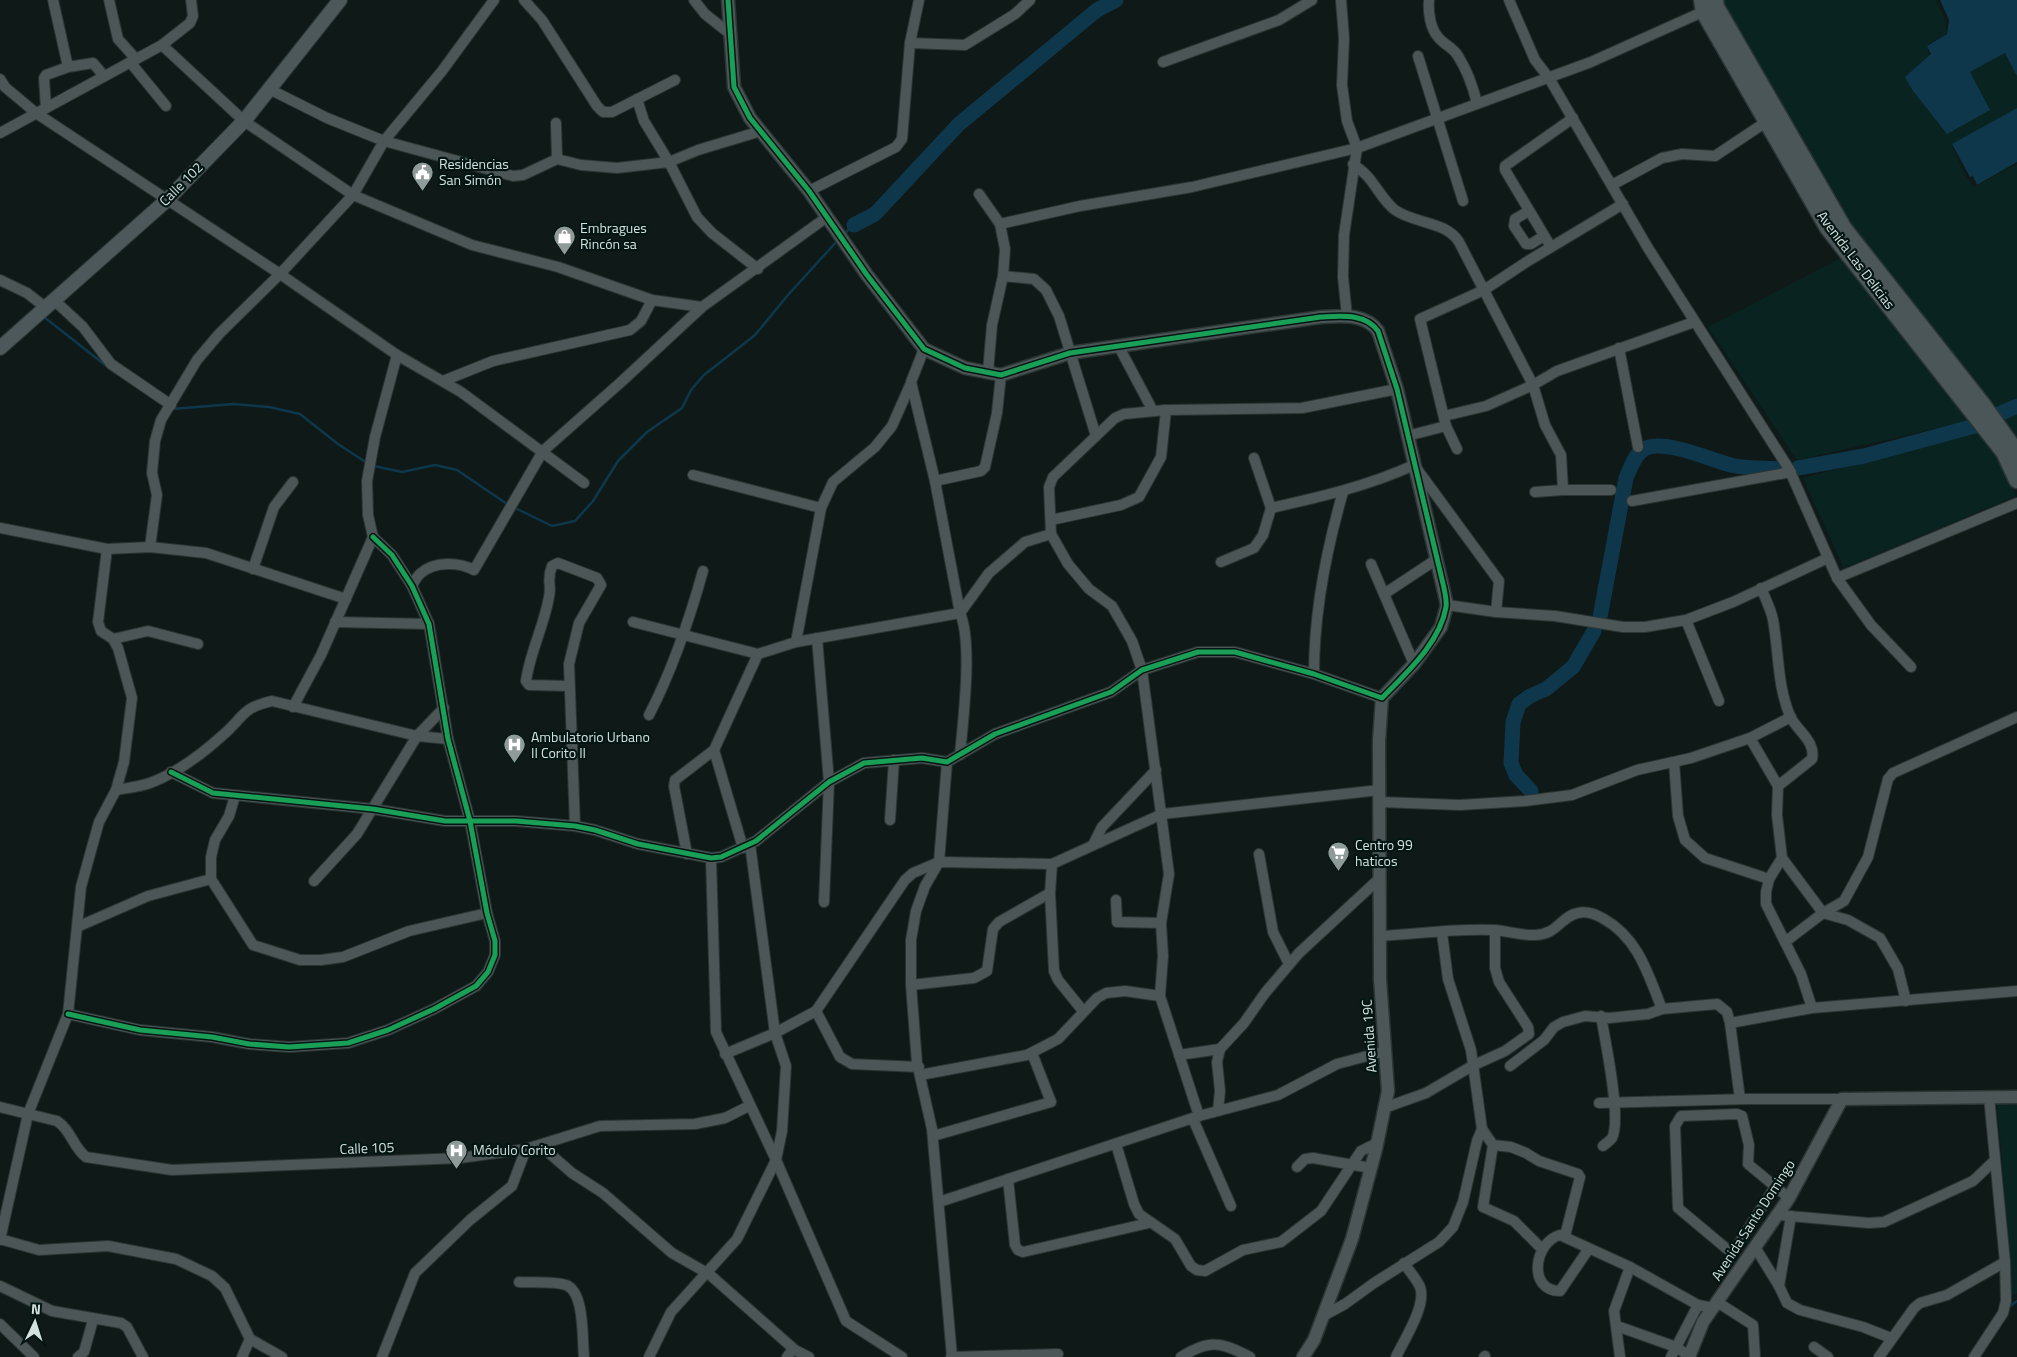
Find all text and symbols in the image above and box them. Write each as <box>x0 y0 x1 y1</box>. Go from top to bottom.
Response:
place label: Residencias San Simón <box>439 153 509 190</box>
street label: Calle 102 <box>154 157 207 210</box>
public building icon: Residencias San Simón <box>411 160 435 191</box>
street label: Avenida Las Delicias <box>1812 206 1900 313</box>
place label: Embragues Rincón sa <box>580 217 647 254</box>
shop icon: Embragues Rincón sa <box>552 224 576 255</box>
place label: Ambulatorio Urbano II Corito II <box>531 726 650 763</box>
hospital icon: Ambulatorio Urbano II Corito II <box>503 733 527 764</box>
place label: Centro 99 haticos <box>1355 834 1413 871</box>
supermarket icon: Centro 99 haticos <box>1327 841 1351 872</box>
street label: Avenida 19C <box>1355 998 1382 1073</box>
street label: Calle 105 <box>339 1136 395 1159</box>
hospital icon: Módulo Corito <box>445 1138 469 1169</box>
place label: Módulo Corito <box>473 1139 556 1160</box>
street label: Avenida Santo Domingo <box>1705 1155 1800 1284</box>
north arrow <box>10 1297 60 1347</box>
text: N <box>30 1298 42 1319</box>

